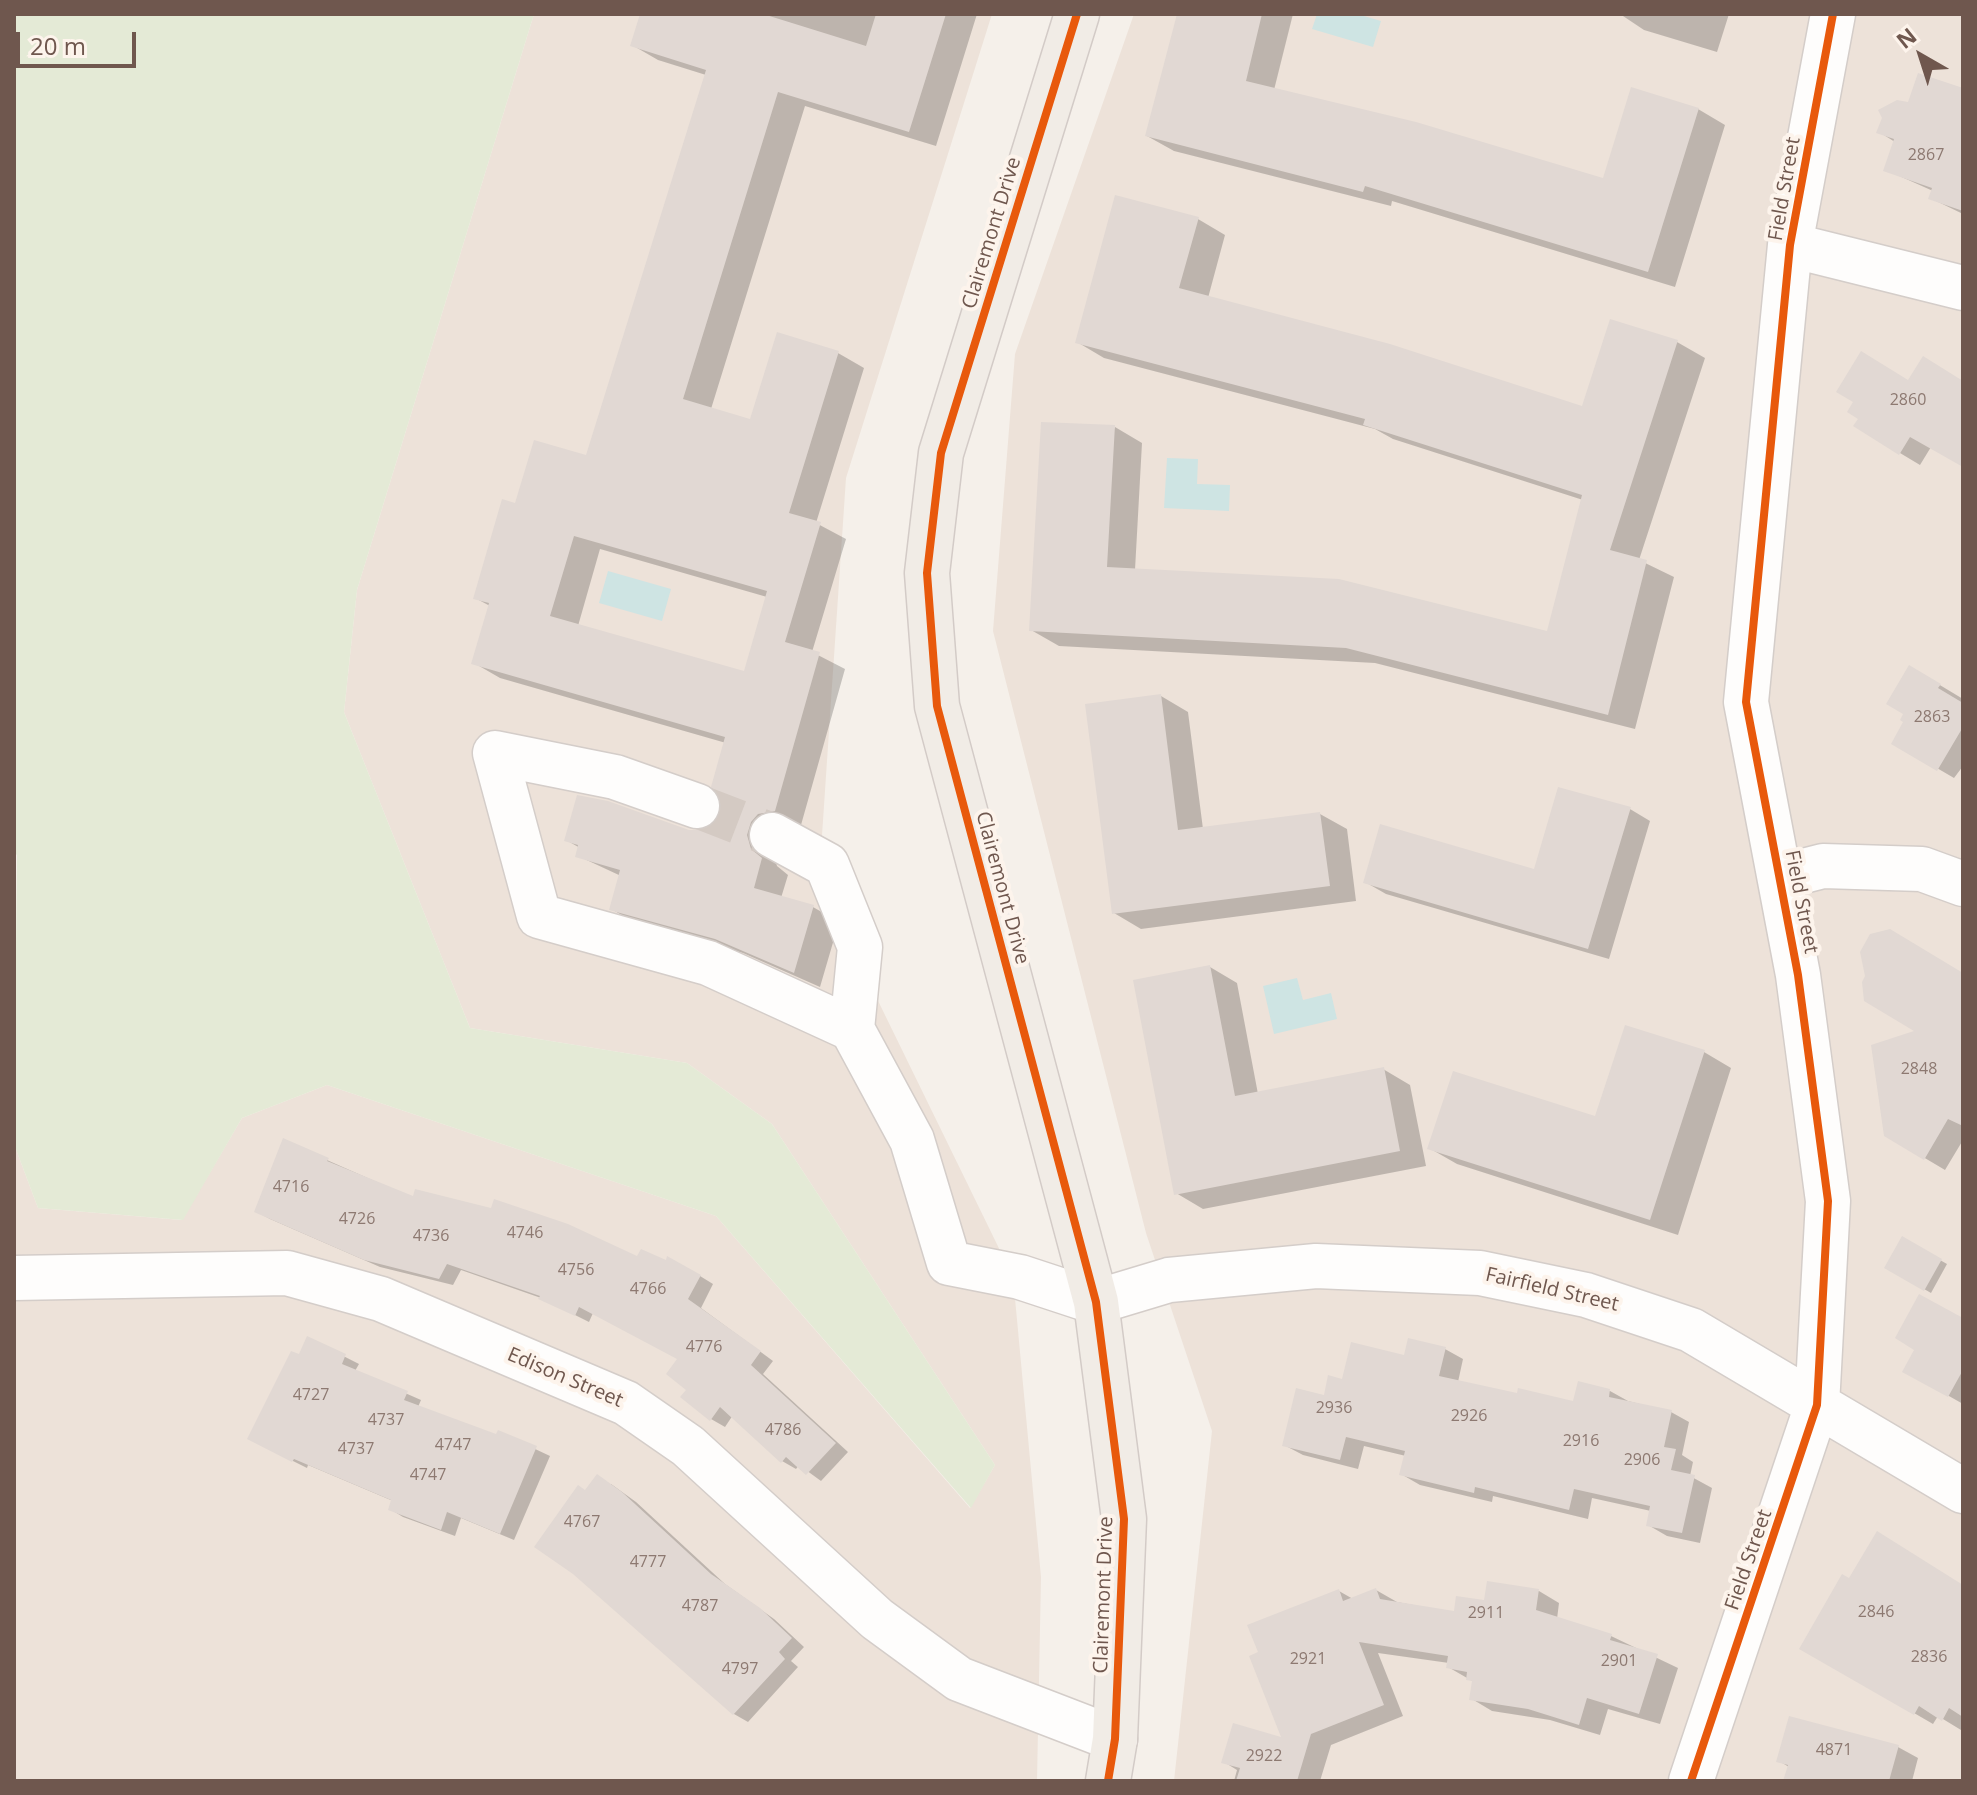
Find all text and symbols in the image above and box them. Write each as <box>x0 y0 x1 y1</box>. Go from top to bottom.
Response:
scale bar <box>20 16 140 66</box>
north arrow <box>1881 16 1961 96</box>
text: N <box>1889 20 1922 55</box>
text: 20 m <box>30 29 86 62</box>
street label: Field Street <box>1764 135 1806 243</box>
house number: 2867 <box>1908 145 1944 165</box>
street label: Clairemont Drive <box>958 154 1026 312</box>
house number: 2860 <box>1890 390 1926 410</box>
house number: 2863 <box>1914 707 1950 727</box>
street label: Clairemont Drive <box>970 809 1034 967</box>
street label: Field Street <box>1779 848 1823 956</box>
house number: 2848 <box>1901 1059 1937 1079</box>
house number: 4716 <box>273 1177 309 1197</box>
house number: 4726 <box>339 1209 375 1229</box>
house number: 4746 <box>507 1223 543 1243</box>
house number: 4736 <box>413 1226 449 1246</box>
house number: 4756 <box>558 1260 594 1280</box>
street label: Fairfield Street <box>1483 1263 1621 1317</box>
house number: 4766 <box>630 1279 666 1299</box>
house number: 4776 <box>686 1337 722 1357</box>
street label: Edison Street <box>504 1343 626 1413</box>
house number: 4727 <box>293 1385 329 1405</box>
house number: 2936 <box>1316 1398 1352 1418</box>
house number: 2926 <box>1451 1406 1487 1426</box>
house number: 4737 <box>368 1410 404 1430</box>
house number: 4786 <box>765 1420 801 1440</box>
house number: 2916 <box>1563 1431 1599 1451</box>
house number: 4747 <box>435 1435 471 1455</box>
house number: 4737 <box>338 1439 374 1459</box>
house number: 2906 <box>1624 1450 1660 1470</box>
house number: 4747 <box>410 1465 446 1485</box>
street label: Field Street <box>1721 1506 1777 1614</box>
house number: 4767 <box>564 1512 600 1532</box>
street label: Clairemont Drive <box>1089 1516 1119 1674</box>
house number: 4777 <box>630 1552 666 1572</box>
house number: 4787 <box>682 1596 718 1616</box>
house number: 2846 <box>1858 1602 1894 1622</box>
house number: 2911 <box>1468 1603 1504 1623</box>
house number: 2836 <box>1911 1647 1947 1667</box>
house number: 2921 <box>1290 1649 1326 1669</box>
house number: 2901 <box>1601 1651 1637 1671</box>
house number: 4797 <box>722 1659 758 1679</box>
house number: 4871 <box>1816 1740 1852 1760</box>
house number: 2922 <box>1246 1746 1282 1766</box>

